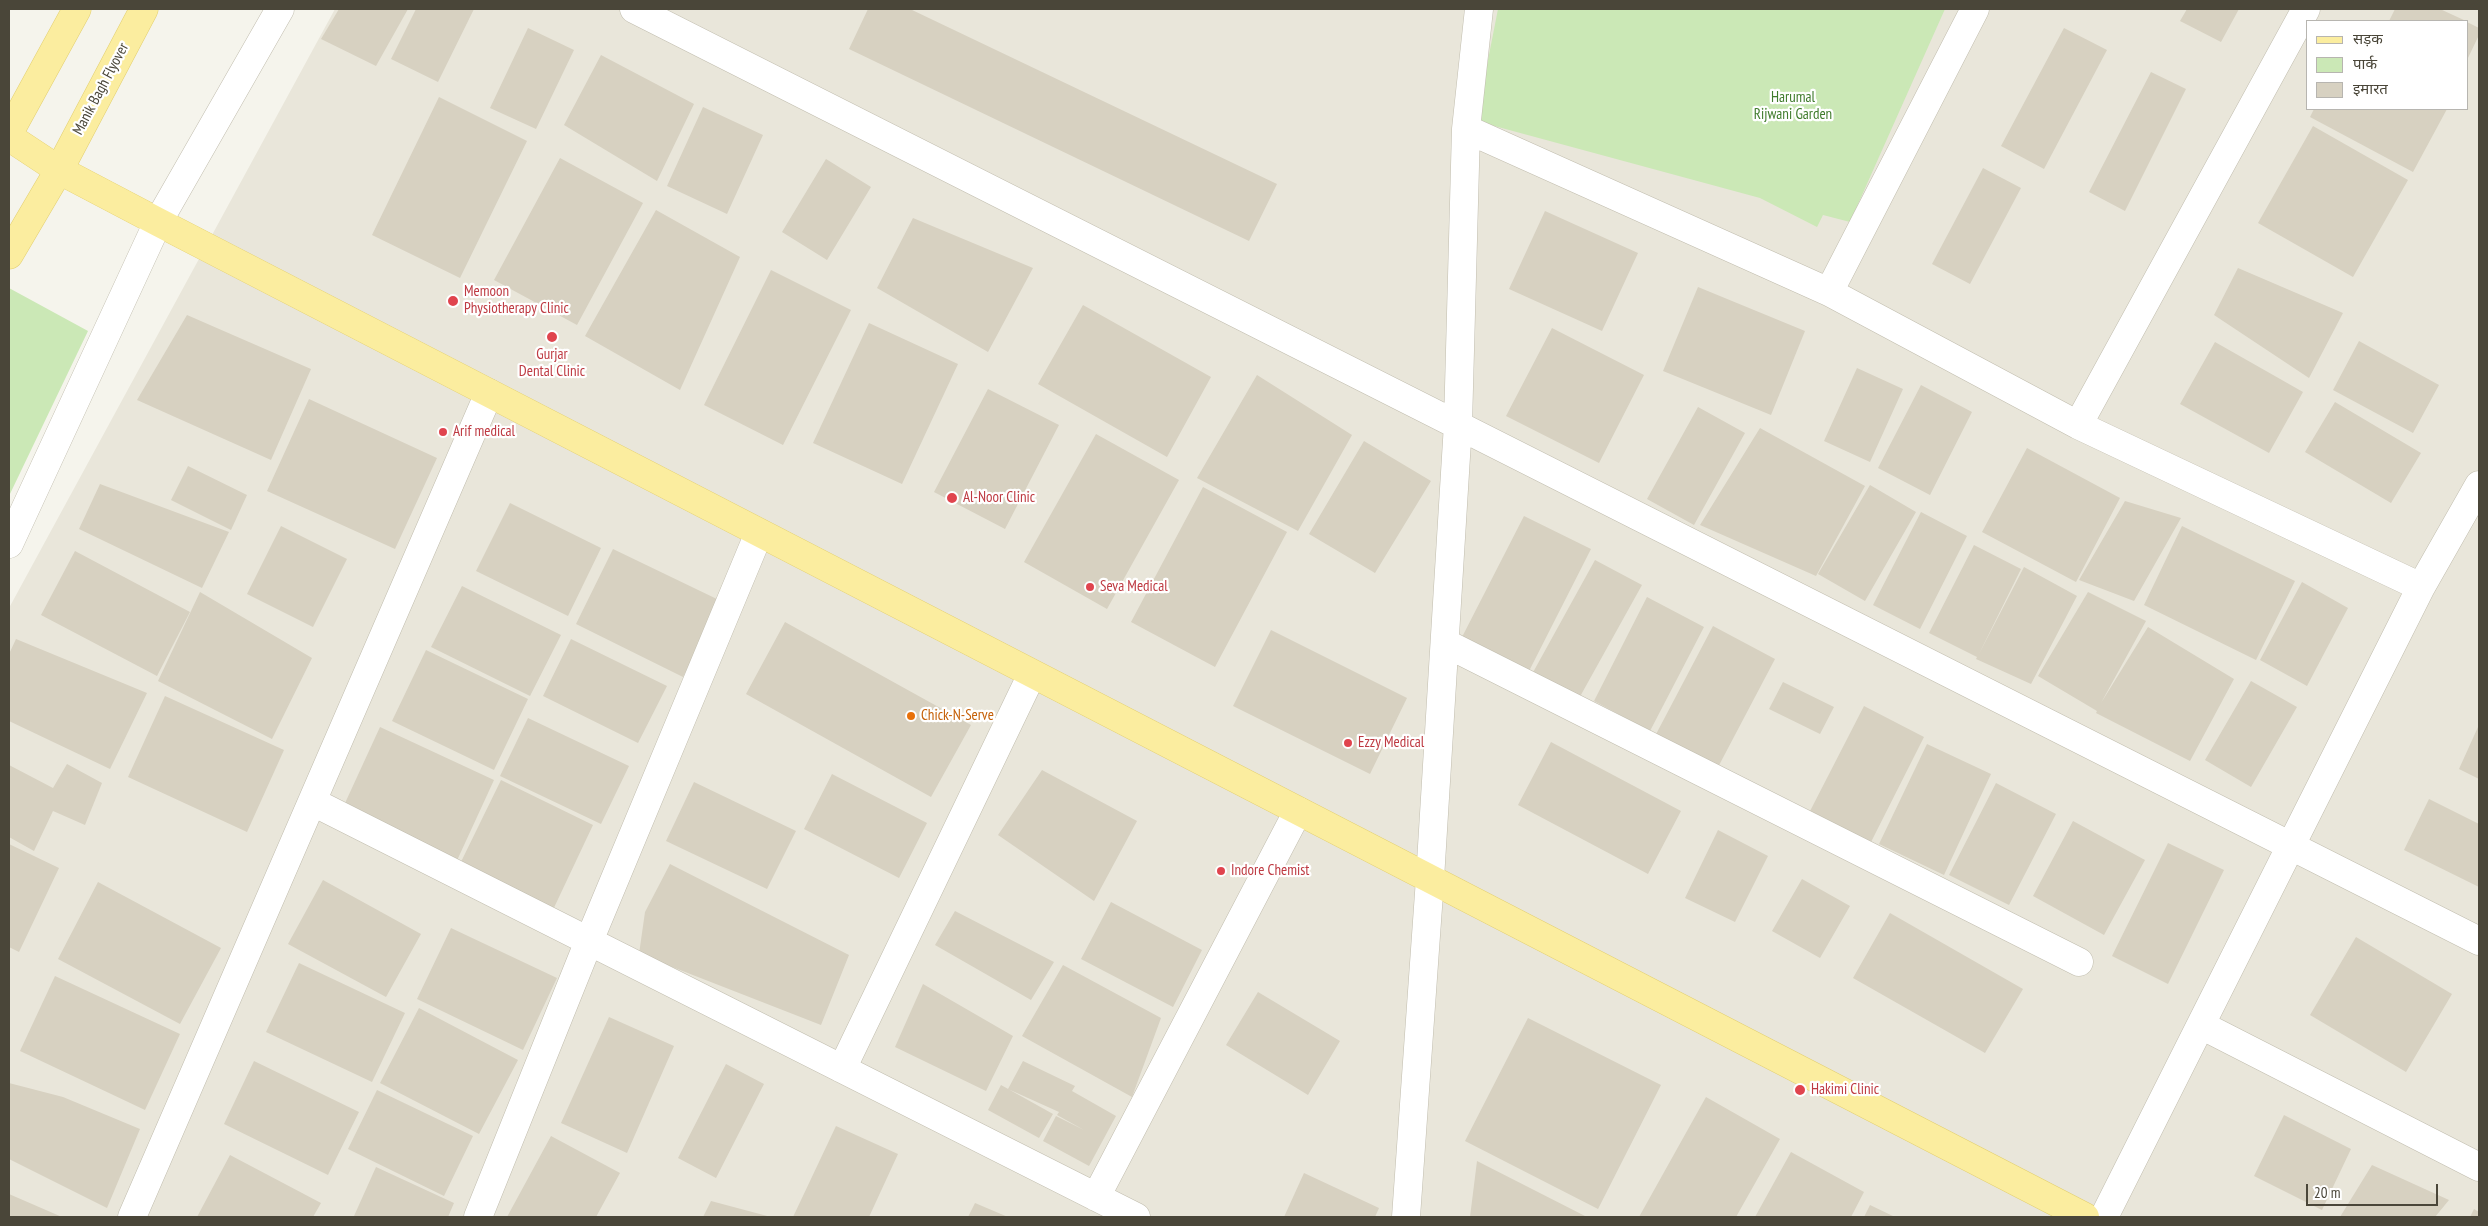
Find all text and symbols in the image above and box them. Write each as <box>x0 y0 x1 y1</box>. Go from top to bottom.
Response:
legend <box>2306 20 2468 110</box>
text: सड़क <box>2353 29 2383 48</box>
street label: Manik Bagh Flyover <box>69 40 133 138</box>
text: पार्क <box>2353 54 2377 73</box>
text: इमारत <box>2353 79 2388 98</box>
park label: Harumal Rijwani Garden <box>1754 89 1832 124</box>
place label: Memoon Physiotherapy Clinic <box>464 283 569 318</box>
marker: Memoon Physiotherapy Clinic <box>446 294 460 308</box>
marker: Gurjar Dental Clinic <box>545 330 559 344</box>
place label: Gurjar Dental Clinic <box>519 346 585 381</box>
place label: Arif medical <box>453 423 515 441</box>
marker: Arif medical <box>437 426 449 438</box>
place label: Al-Noor Clinic <box>963 489 1035 507</box>
marker: Al-Noor Clinic <box>945 491 959 505</box>
place label: Seva Medical <box>1100 578 1168 596</box>
marker: Seva Medical <box>1084 581 1096 593</box>
place label: Chick-N-Serve <box>921 707 994 725</box>
marker: Chick-N-Serve <box>905 710 917 722</box>
place label: Ezzy Medical <box>1358 734 1424 752</box>
marker: Ezzy Medical <box>1342 737 1354 749</box>
place label: Indore Chemist <box>1231 862 1309 880</box>
marker: Indore Chemist <box>1215 865 1227 877</box>
place label: Hakimi Clinic <box>1811 1081 1879 1099</box>
marker: Hakimi Clinic <box>1793 1083 1807 1097</box>
scale bar <box>2308 1174 2440 1206</box>
text: 20 m <box>2314 1183 2340 1202</box>

